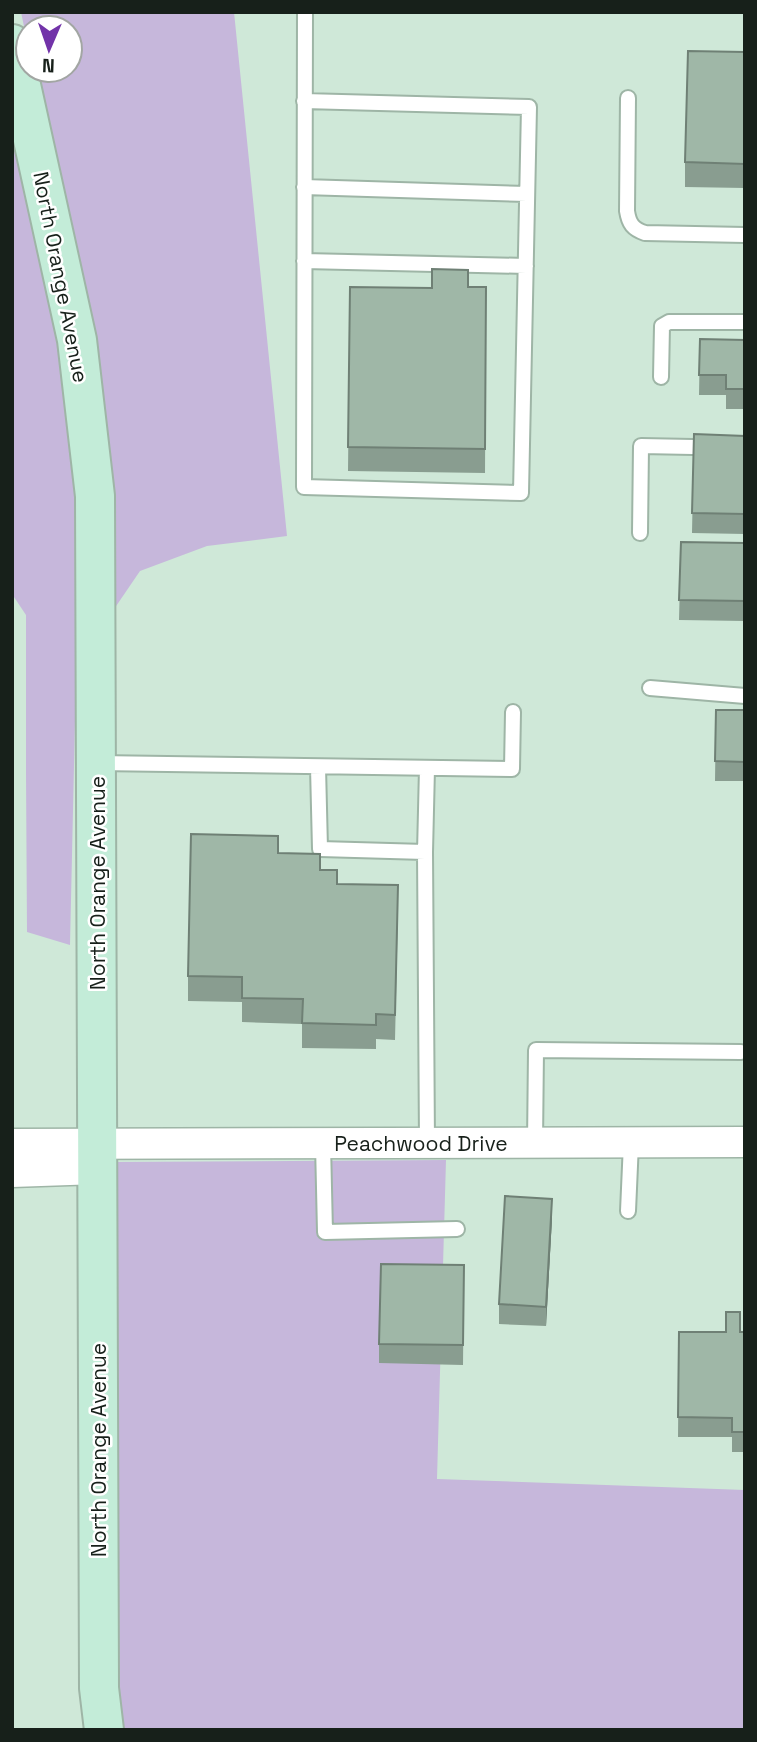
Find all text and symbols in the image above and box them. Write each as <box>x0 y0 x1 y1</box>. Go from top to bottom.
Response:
north arrow <box>14 14 84 84</box>
text: N <box>42 53 55 78</box>
street label: North Orange Avenue <box>27 169 95 385</box>
street label: North Orange Avenue <box>84 776 111 990</box>
street label: Peachwood Drive <box>334 1130 508 1157</box>
street label: North Orange Avenue <box>85 1343 112 1557</box>

